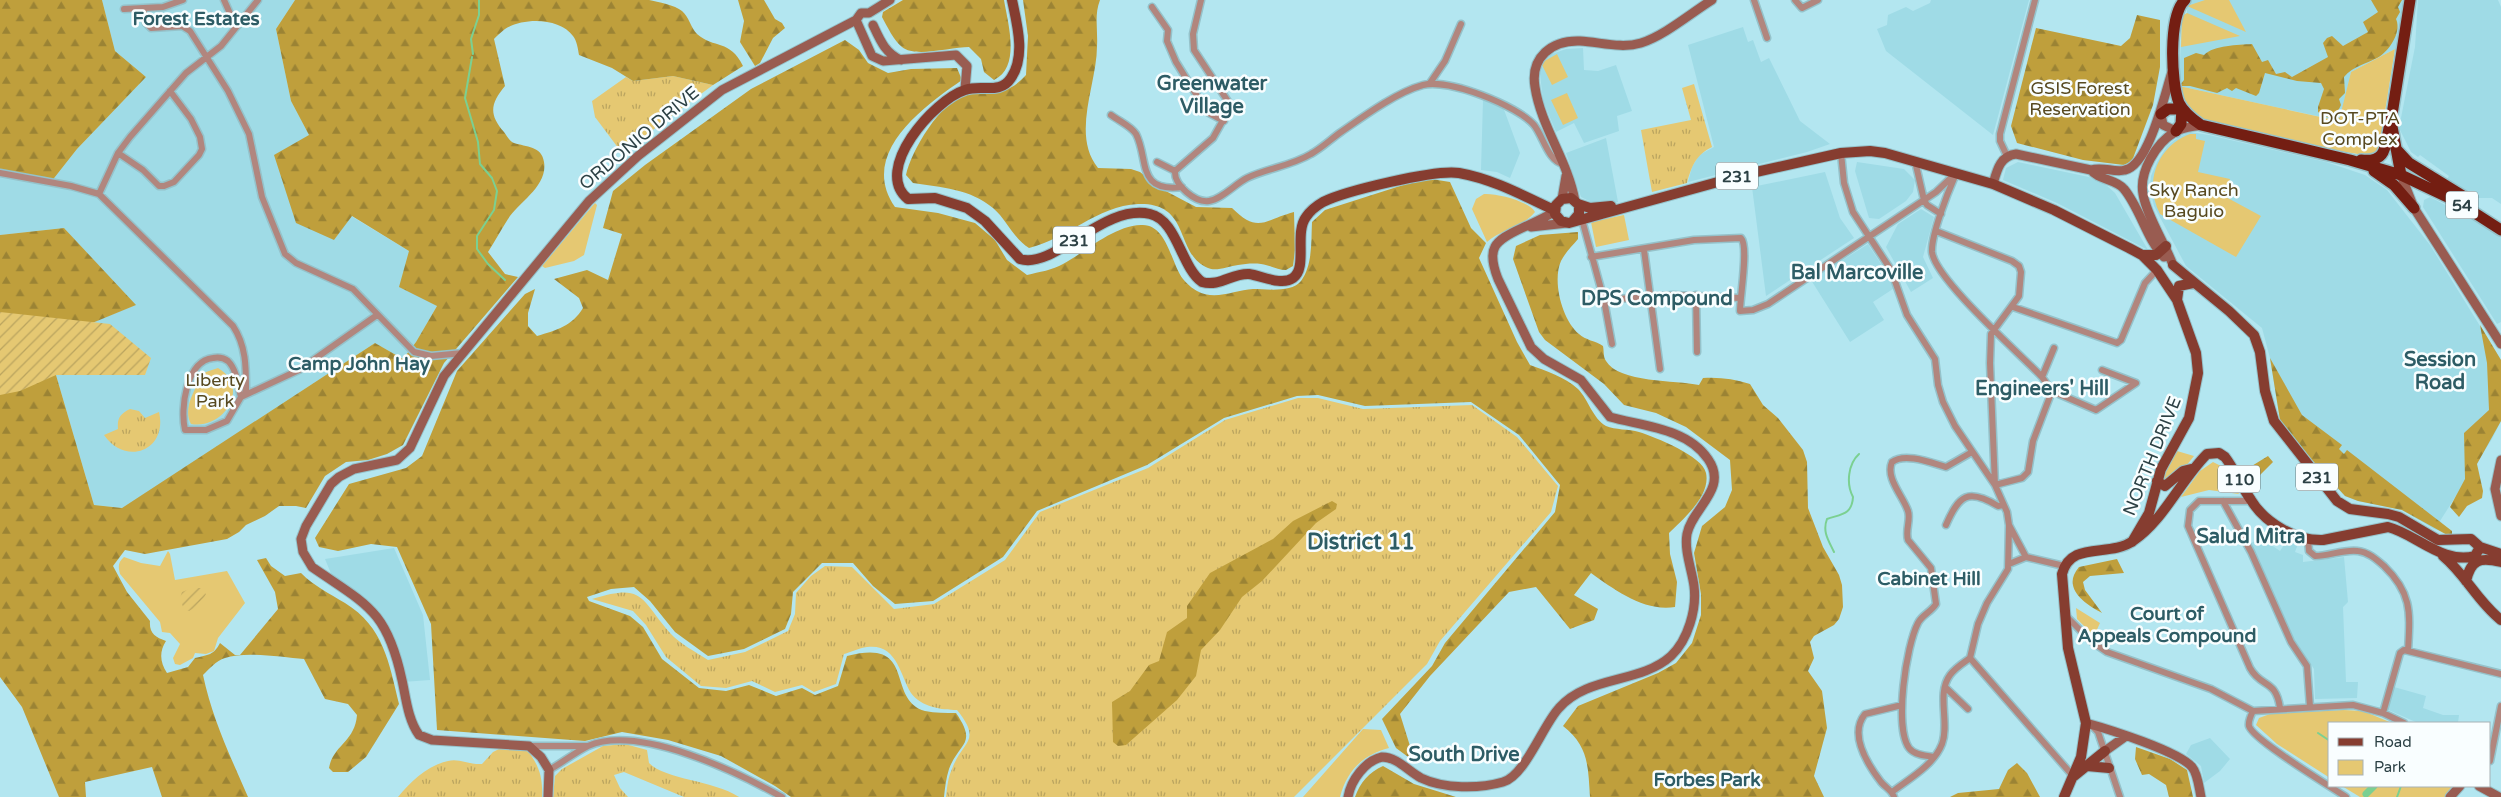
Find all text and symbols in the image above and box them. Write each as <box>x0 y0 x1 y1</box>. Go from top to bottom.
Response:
district label: Forest Estates <box>132 8 260 30</box>
district label: Greenwater Village <box>1157 72 1268 119</box>
park label: GSIS Forest Reservation <box>2029 77 2131 120</box>
street label: ORDONIO DRIVE <box>575 81 703 195</box>
park label: DOT-PTA Complex <box>2320 107 2400 150</box>
road number: 231 <box>1716 162 1758 190</box>
park label: Sky Ranch Baguio <box>2149 179 2239 222</box>
road number: 54 <box>2446 192 2478 218</box>
road number: 231 <box>1053 226 1095 254</box>
district label: Bal Marcoville <box>1791 261 1923 285</box>
district label: DPS Compound <box>1581 287 1733 311</box>
district label: Session Road <box>2404 348 2476 395</box>
district label: Camp John Hay <box>288 353 431 376</box>
park label: Liberty Park <box>185 369 245 412</box>
district label: Engineers' Hill <box>1975 377 2109 401</box>
street label: NORTH DRIVE <box>2118 393 2186 519</box>
road number: 231 <box>2296 464 2338 491</box>
road number: 110 <box>2218 466 2260 492</box>
district label: Salud Mitra <box>2196 525 2306 549</box>
district label: District 11 <box>1307 529 1415 555</box>
district label: Cabinet Hill <box>1877 568 1981 590</box>
district label: Court of Appeals Compound <box>2078 603 2256 648</box>
legend <box>2328 722 2491 787</box>
text: Road <box>2374 733 2412 751</box>
district label: South Drive <box>1409 743 1519 767</box>
text: Park <box>2374 758 2406 776</box>
district label: Forbes Park <box>1653 769 1761 791</box>

